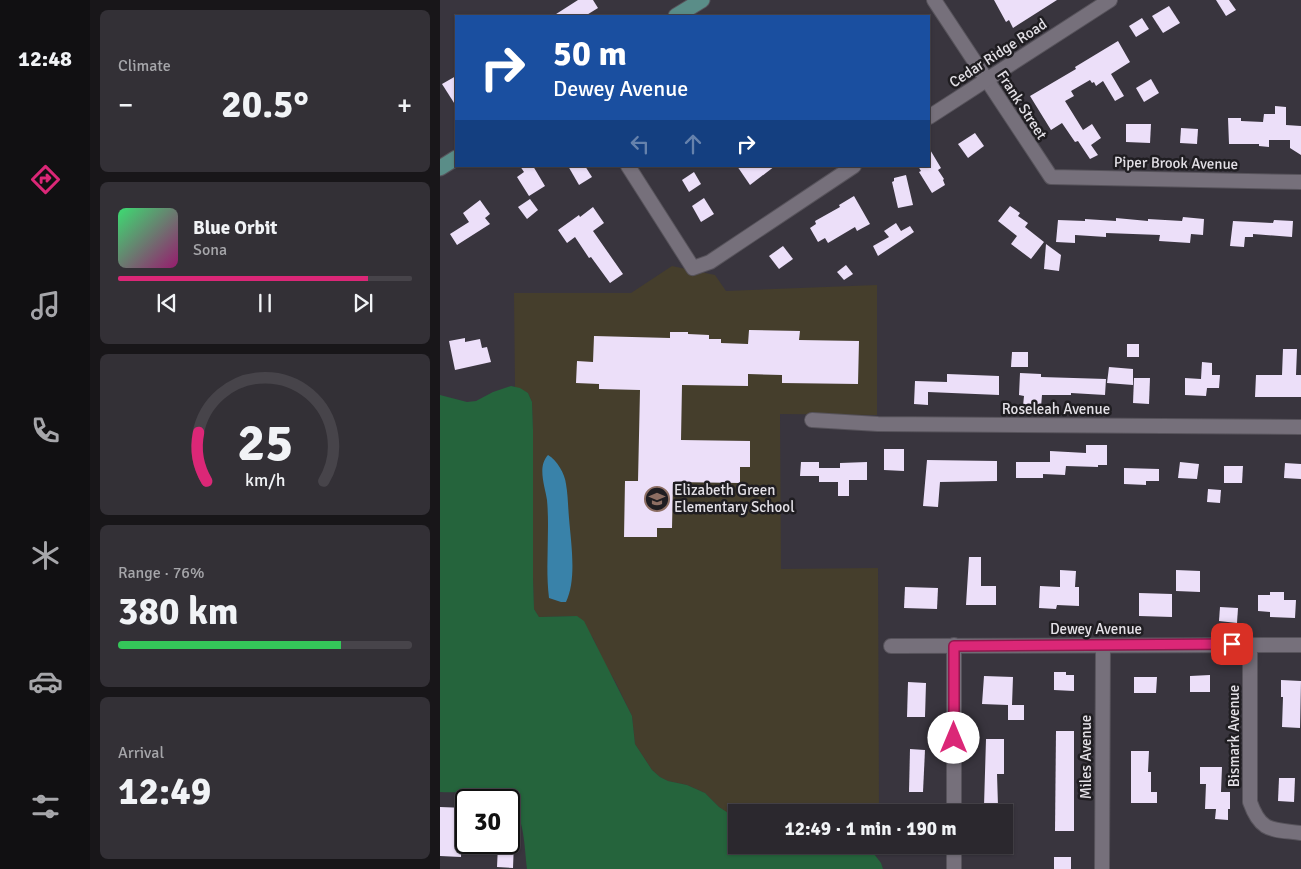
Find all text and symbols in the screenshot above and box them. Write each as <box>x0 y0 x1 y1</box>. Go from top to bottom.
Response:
street label: Cedar Ridge Road <box>946 15 1050 91</box>
text: 50 m <box>553 32 627 75</box>
icon: right <box>470 35 535 100</box>
text: 12:48 <box>18 45 72 72</box>
text: Climate <box>118 56 171 76</box>
street label: Frank Street <box>993 67 1051 143</box>
text: Dewey Avenue <box>553 75 688 102</box>
text: 20.5° <box>221 81 309 128</box>
text: − <box>118 88 133 122</box>
text: + <box>397 88 412 122</box>
icon: left <box>626 130 654 158</box>
icon: ahead <box>679 130 707 158</box>
icon: right <box>732 130 760 158</box>
street label: Piper Brook Avenue <box>1114 153 1238 173</box>
icon: directions <box>28 162 63 197</box>
text: Blue Orbit <box>193 216 277 240</box>
text: Sona <box>193 240 227 260</box>
icon: music <box>28 288 63 323</box>
icon: previous <box>153 289 181 317</box>
icon: pause <box>251 289 279 317</box>
icon: next <box>349 289 377 317</box>
street label: Roseleah Avenue <box>1002 400 1110 418</box>
text: 25 <box>237 411 293 475</box>
icon: phone <box>28 413 63 448</box>
text: km/h <box>245 469 285 491</box>
place label: Elizabeth Green Elementary School <box>674 481 795 516</box>
school or university icon: Elizabeth Green Elementary School <box>644 486 670 512</box>
icon: climate <box>28 538 63 573</box>
text: Range · 76% <box>118 563 204 583</box>
text: 380 km <box>118 588 239 635</box>
street label: Dewey Avenue <box>1050 620 1142 638</box>
pin <box>1211 623 1253 665</box>
icon: arrive <box>1218 630 1246 658</box>
icon: car <box>28 664 63 699</box>
street label: Bismark Avenue <box>1225 685 1243 787</box>
position arrow <box>927 711 979 763</box>
street label: Miles Avenue <box>1077 715 1095 799</box>
text: Arrival <box>118 743 164 763</box>
text: 12:49 <box>118 768 211 815</box>
icon: filters <box>28 789 63 824</box>
speed limit sign: 30 <box>455 789 520 854</box>
text: 12:49 · 1 min · 190 m <box>784 817 957 841</box>

